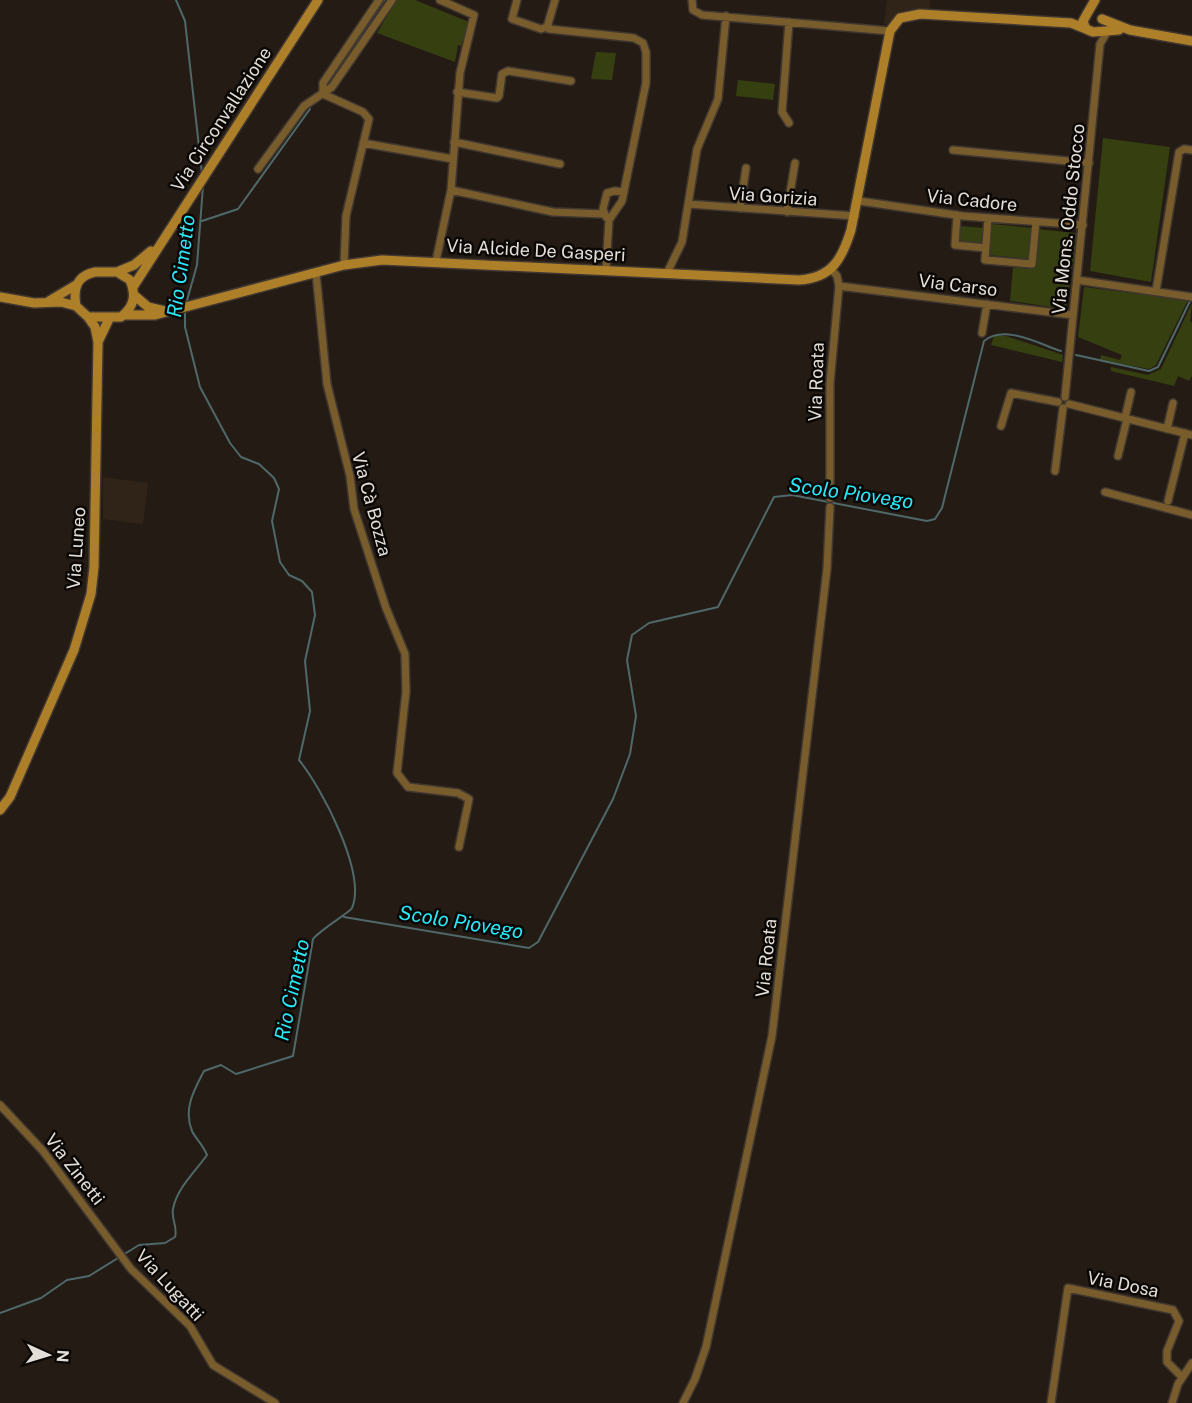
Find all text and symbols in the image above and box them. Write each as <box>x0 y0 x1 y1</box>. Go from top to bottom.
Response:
street label: Via Circonvallazione <box>166 43 276 195</box>
street label: Via Mons. Oddo Stocco <box>1048 122 1088 316</box>
street label: Via Gorizia <box>728 182 818 210</box>
street label: Via Cadore <box>926 185 1018 215</box>
water label: Rio Cimetto <box>162 213 200 319</box>
street label: Via Alcide De Gasperi <box>446 235 626 265</box>
street label: Via Carso <box>917 270 999 300</box>
street label: Via Roata <box>804 342 828 422</box>
street label: Via Cà Bozza <box>348 450 396 558</box>
water label: Scolo Piovego <box>787 472 915 514</box>
street label: Via Luneo <box>63 506 89 590</box>
water label: Scolo Piovego <box>397 900 525 944</box>
street label: Via Roata <box>751 917 781 999</box>
water label: Rio Cimetto <box>270 937 315 1043</box>
street label: Via Zinetti <box>41 1129 109 1209</box>
street label: Via Lugatti <box>132 1245 208 1325</box>
street label: Via Dosa <box>1085 1267 1161 1301</box>
north arrow <box>18 1325 78 1385</box>
text: N <box>53 1349 72 1363</box>

